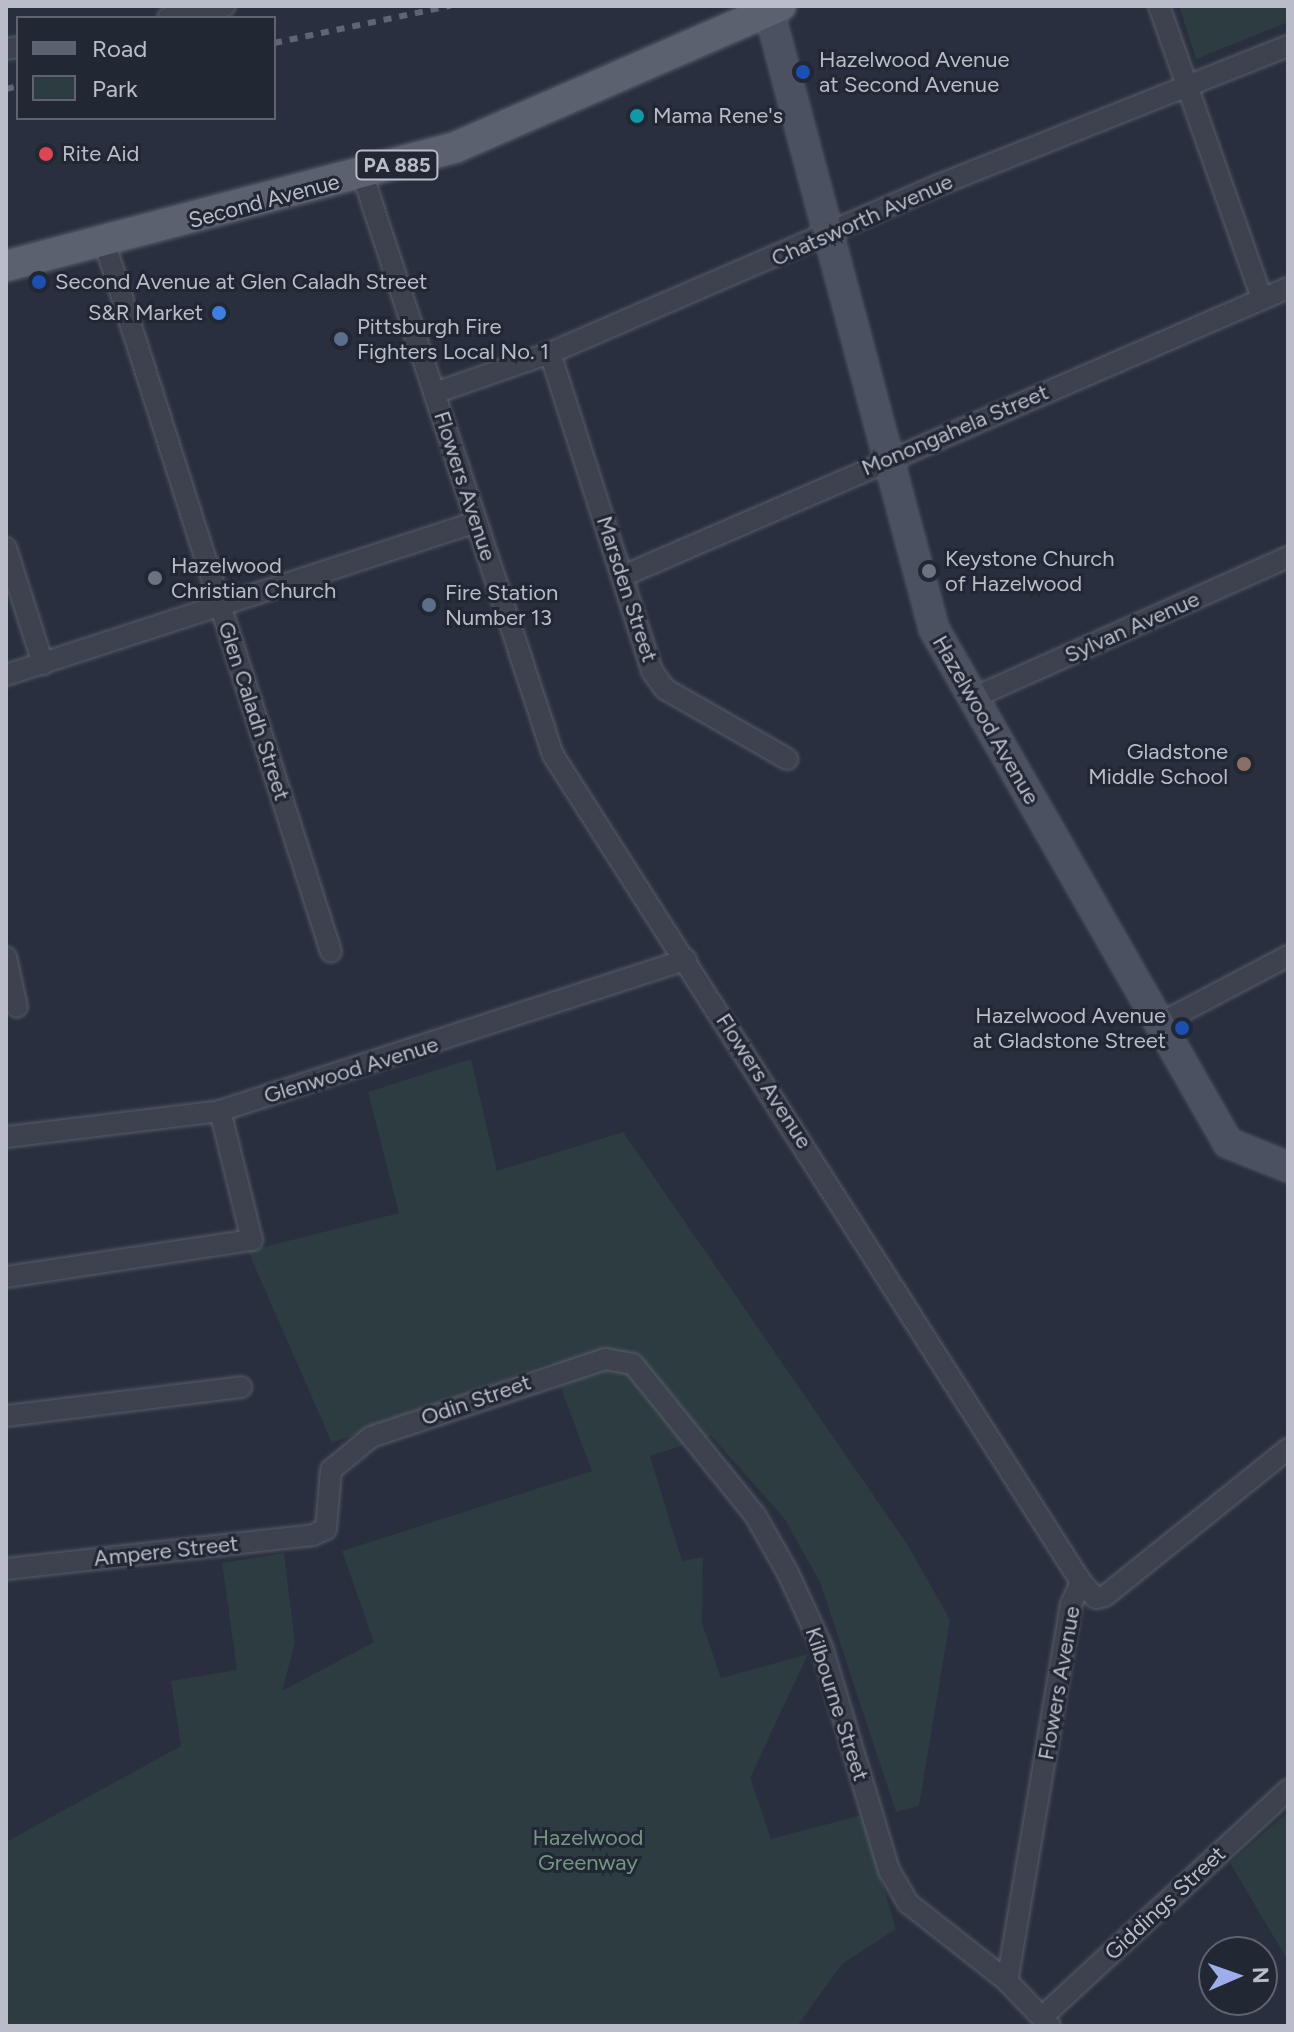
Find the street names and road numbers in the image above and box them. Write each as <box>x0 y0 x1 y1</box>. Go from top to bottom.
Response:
road number: PA 885 <box>355 149 439 181</box>
street label: Second Avenue <box>186 168 342 234</box>
street label: Chatsworth Avenue <box>767 168 957 272</box>
street label: Monongahela Street <box>858 379 1052 481</box>
street label: Flowers Avenue <box>428 408 502 564</box>
street label: Marsden Street <box>591 513 663 665</box>
street label: Sylvan Avenue <box>1061 586 1203 668</box>
street label: Glen Caladh Street <box>213 618 295 804</box>
street label: Hazelwood Avenue <box>927 631 1045 809</box>
street label: Flowers Avenue <box>711 1008 817 1154</box>
street label: Glenwood Avenue <box>261 1031 441 1109</box>
street label: Odin Street <box>418 1369 534 1431</box>
street label: Ampere Street <box>92 1530 240 1572</box>
street label: Flowers Avenue <box>1032 1604 1086 1762</box>
street label: Kilbourne Street <box>800 1624 874 1784</box>
street label: Giddings Street <box>1099 1840 1231 1966</box>

